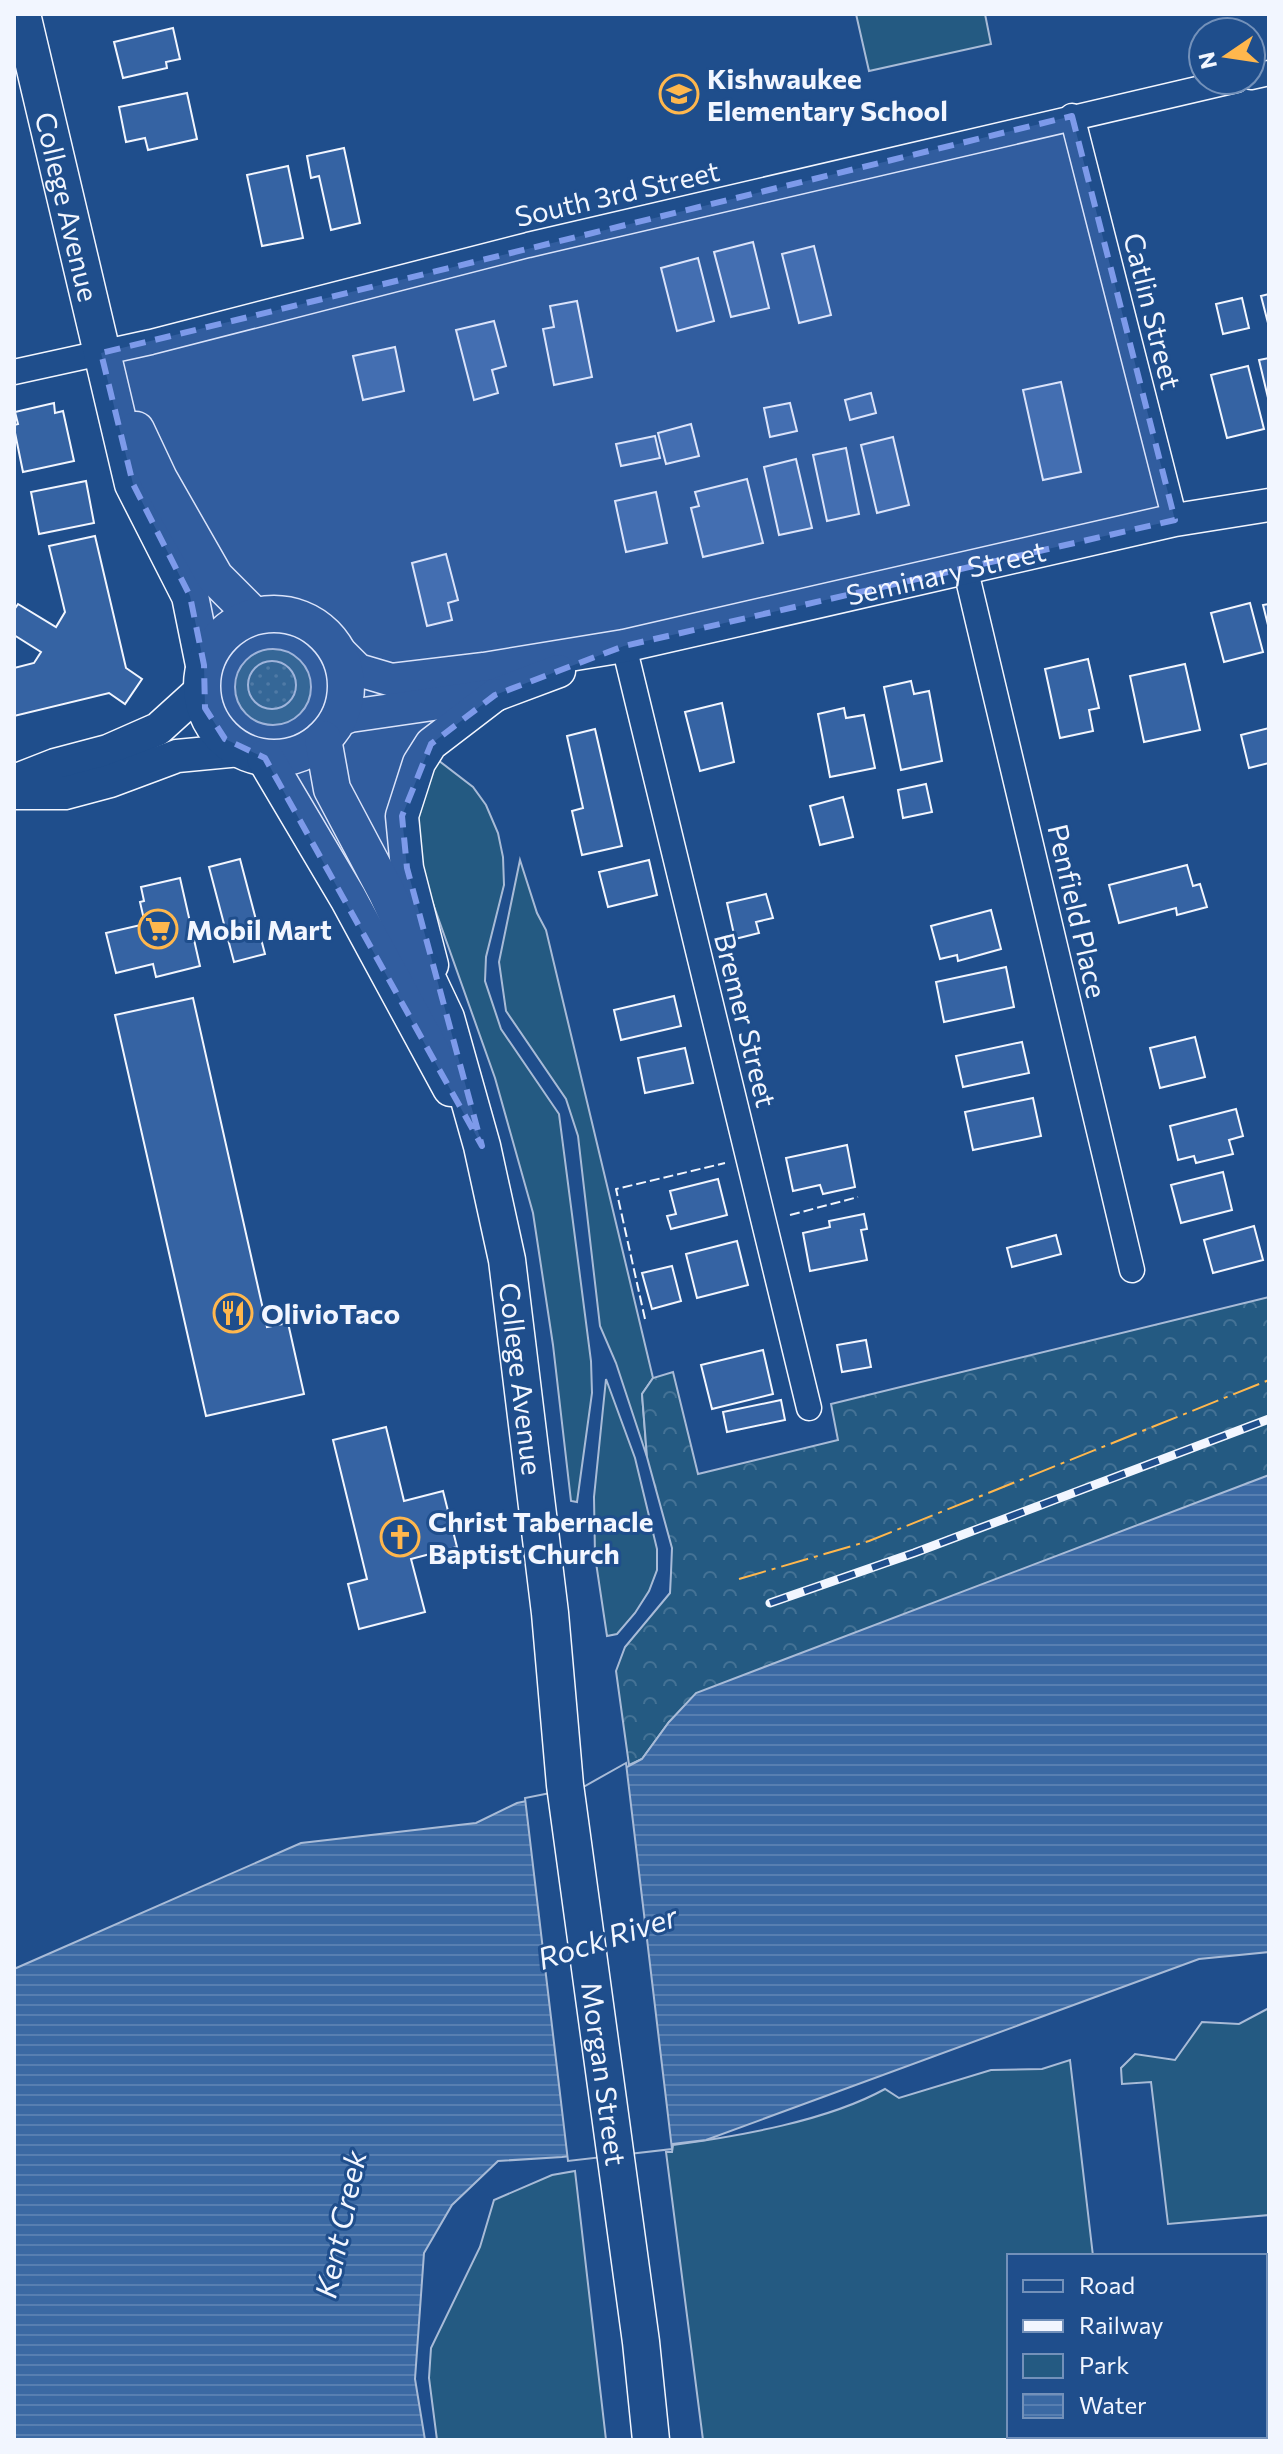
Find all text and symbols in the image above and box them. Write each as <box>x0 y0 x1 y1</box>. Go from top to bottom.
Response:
north arrow <box>1187 16 1267 96</box>
text: N <box>1192 50 1222 72</box>
place label: Kishwaukee Elementary School <box>707 61 948 127</box>
school or university icon: Kishwaukee Elementary School <box>658 73 700 115</box>
street label: College Avenue <box>29 109 106 305</box>
street label: South 3rd Street <box>511 153 723 233</box>
street label: Catlin Street <box>1117 229 1189 393</box>
street label: Seminary Street <box>843 533 1049 612</box>
street label: Penfield Place <box>1041 821 1115 1001</box>
supermarket icon: Mobil Mart <box>137 908 179 950</box>
place label: Mobil Mart <box>186 912 332 946</box>
street label: Bremer Street <box>708 929 784 1111</box>
street label: College Avenue <box>493 1281 550 1477</box>
restaurant icon: OlivioTaco <box>212 1292 254 1334</box>
place label: OlivioTaco <box>261 1296 400 1330</box>
place label: Christ Tabernacle Baptist Church <box>428 1504 653 1570</box>
church icon: Christ Tabernacle Baptist Church <box>379 1516 421 1558</box>
water label: Rock River <box>533 1896 682 1976</box>
street label: Morgan Street <box>575 1980 634 2168</box>
water label: Kent Creek <box>305 2146 373 2301</box>
legend <box>1007 2254 1267 2438</box>
text: Road <box>1079 2270 1135 2299</box>
text: Railway <box>1079 2310 1164 2339</box>
text: Park <box>1079 2350 1129 2379</box>
text: Water <box>1079 2390 1147 2419</box>

